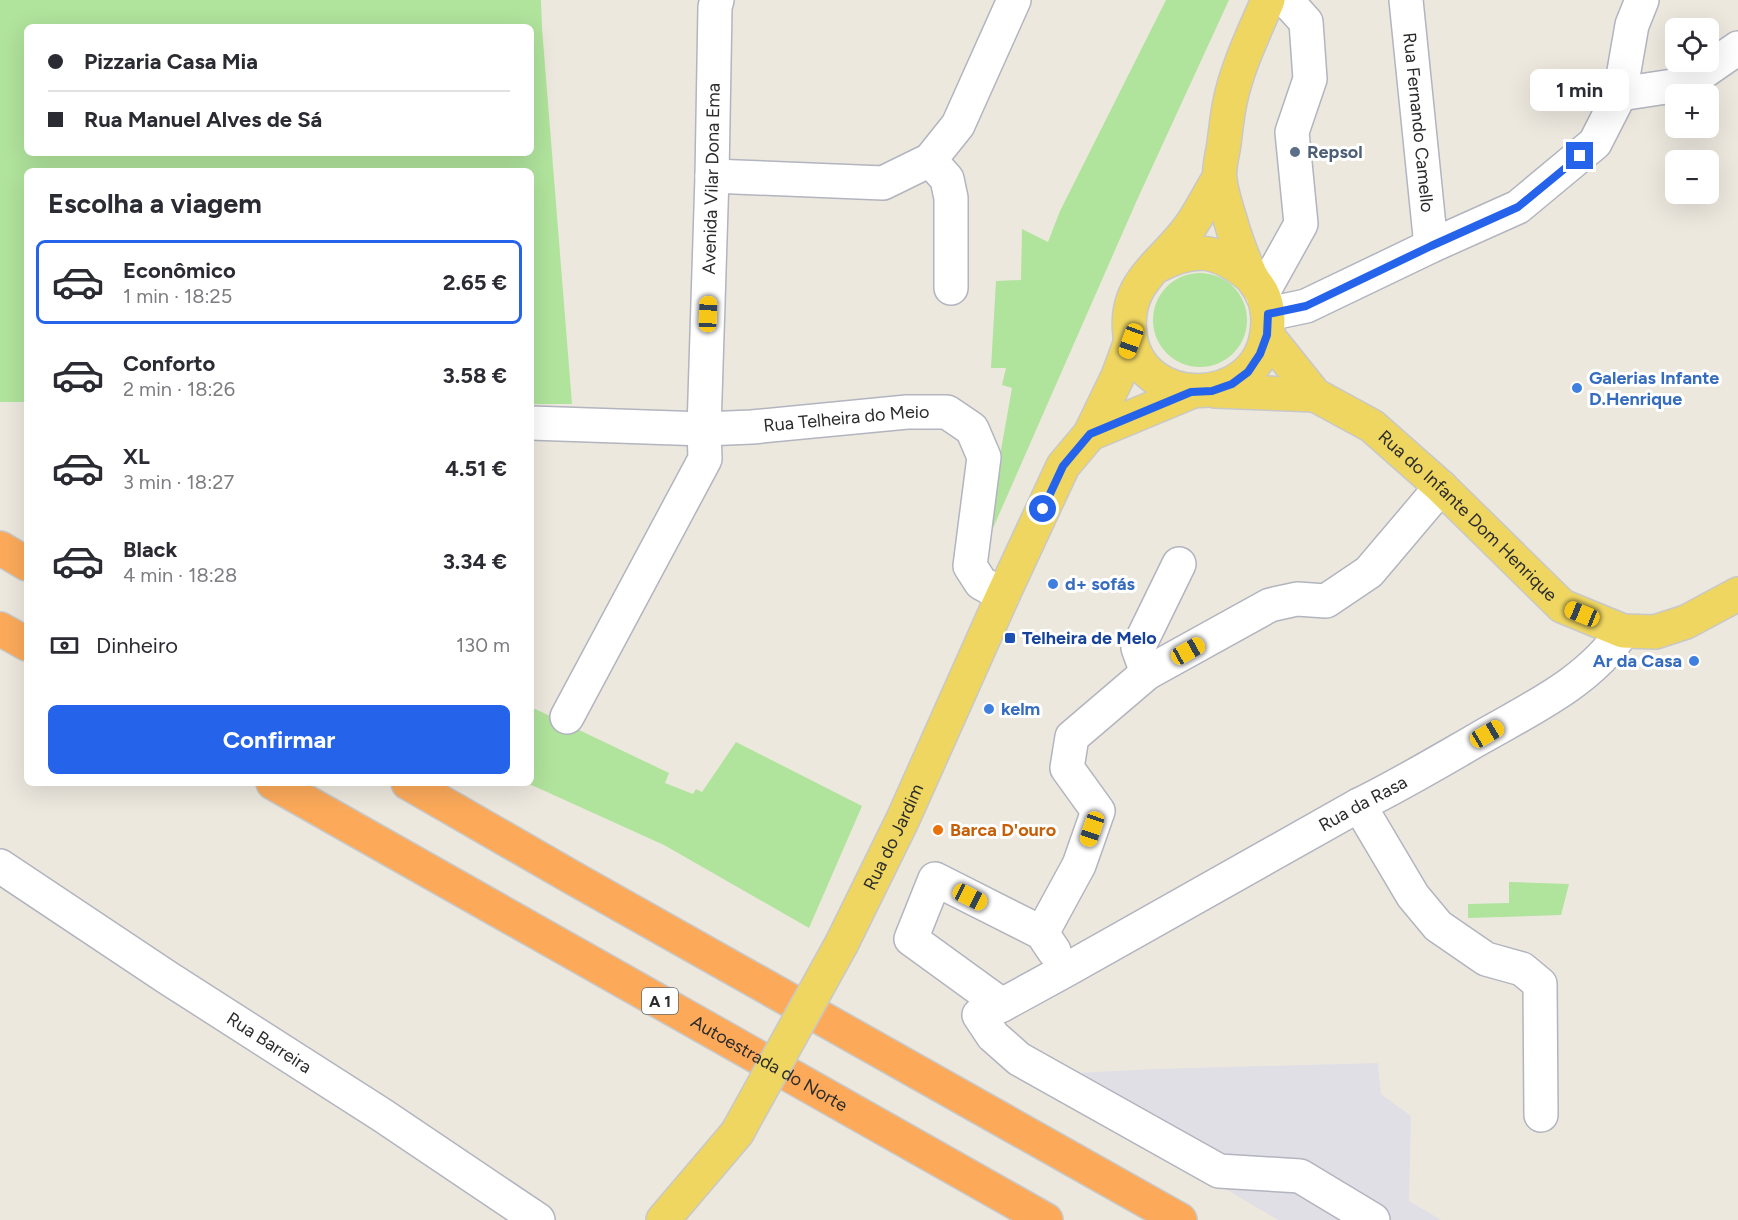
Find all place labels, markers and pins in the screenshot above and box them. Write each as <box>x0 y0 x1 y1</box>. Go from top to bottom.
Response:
place label: Repsol <box>1307 141 1363 163</box>
marker: Repsol <box>1288 145 1302 159</box>
place label: Galerias Infante D.Henrique <box>1589 367 1719 410</box>
marker: Galerias Infante D.Henrique <box>1570 381 1584 395</box>
place label: d+ sofás <box>1065 573 1136 595</box>
marker: d+ sofás <box>1046 577 1060 591</box>
place label: Telheira de Melo <box>1022 627 1157 649</box>
marker: Telheira de Melo <box>1003 631 1017 645</box>
place label: Ar da Casa <box>1593 650 1682 672</box>
marker: Ar da Casa <box>1687 654 1701 668</box>
place label: kelm <box>1001 698 1040 720</box>
marker: kelm <box>982 702 996 716</box>
place label: Barca D'ouro <box>950 819 1056 841</box>
marker: Barca D'ouro <box>931 823 945 837</box>

